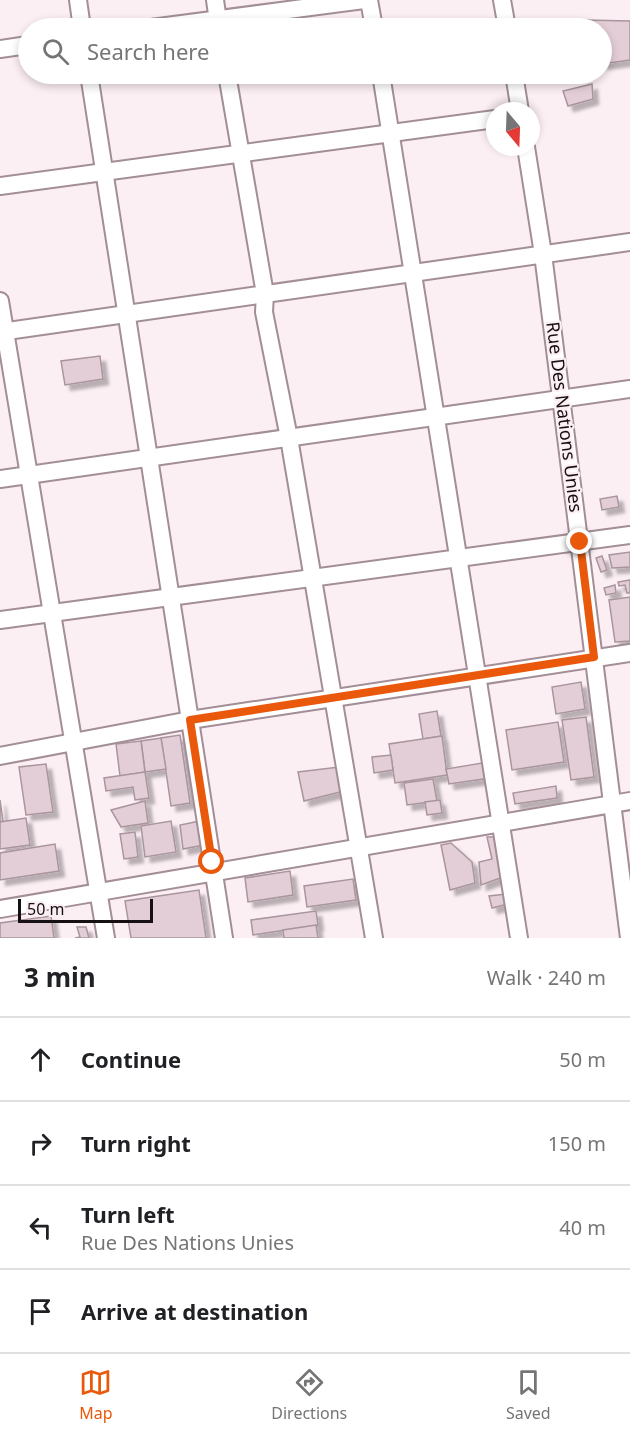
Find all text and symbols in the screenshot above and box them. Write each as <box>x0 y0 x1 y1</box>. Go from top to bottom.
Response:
search box <box>18 18 612 84</box>
icon: search <box>39 35 72 68</box>
text: Search here <box>87 36 209 66</box>
north arrow <box>486 102 540 156</box>
street label: Rue Des Nations Unies <box>541 320 589 513</box>
route end <box>566 528 592 554</box>
route start <box>198 848 224 874</box>
scale bar <box>18 896 153 924</box>
text: 50 m <box>27 898 64 920</box>
text: 3 min <box>24 959 96 995</box>
text: Walk · 240 m <box>487 964 606 991</box>
icon: ahead <box>24 1043 57 1076</box>
text: Continue <box>81 1044 181 1074</box>
text: 50 m <box>559 1046 606 1073</box>
icon: right <box>24 1127 57 1160</box>
text: Turn right <box>81 1128 191 1158</box>
text: 150 m <box>548 1130 606 1157</box>
text: Turn left <box>81 1199 175 1229</box>
icon: left <box>24 1211 57 1244</box>
text: 40 m <box>559 1214 606 1241</box>
text: Rue Des Nations Unies <box>81 1229 294 1256</box>
icon: arrive <box>24 1295 57 1328</box>
text: Arrive at destination <box>81 1296 308 1326</box>
tab: Map <box>79 1366 113 1424</box>
tab: Directions <box>271 1366 347 1424</box>
tab: Saved <box>506 1366 551 1424</box>

